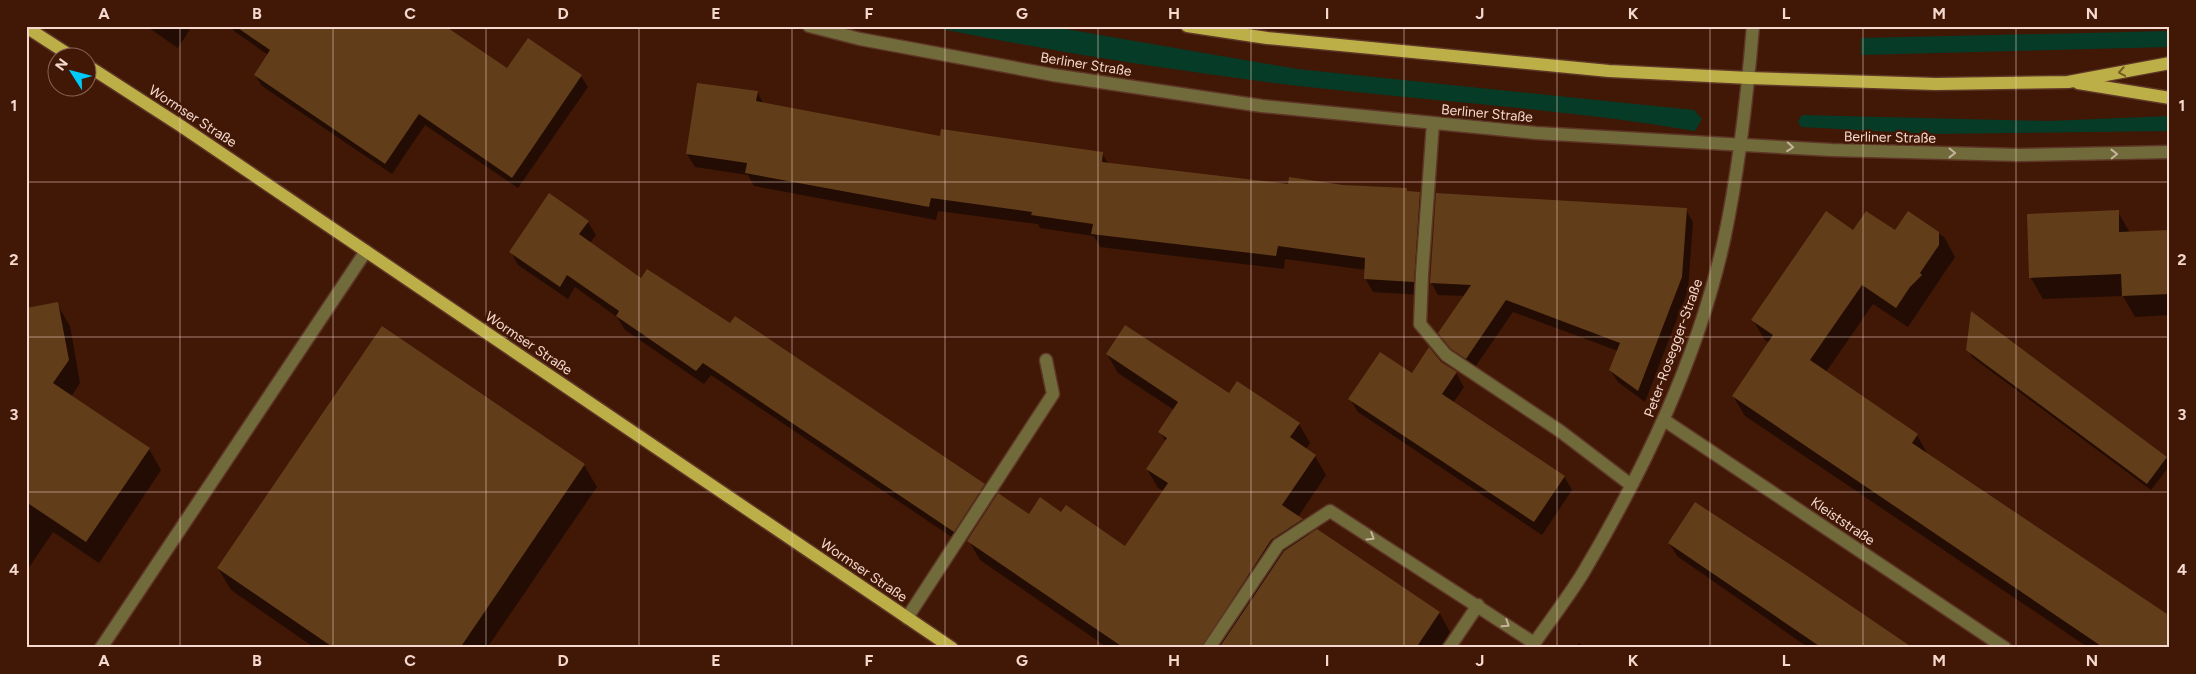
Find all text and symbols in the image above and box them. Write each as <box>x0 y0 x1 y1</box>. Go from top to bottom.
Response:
text: A <box>98 4 110 23</box>
text: B <box>252 4 262 23</box>
text: C <box>404 4 416 23</box>
text: D <box>557 4 569 23</box>
text: E <box>711 4 721 23</box>
text: F <box>865 4 874 23</box>
text: G <box>1016 4 1028 23</box>
text: H <box>1168 4 1180 23</box>
text: I <box>1325 4 1329 23</box>
text: J <box>1476 4 1484 23</box>
text: K <box>1628 4 1639 23</box>
text: L <box>1782 4 1791 23</box>
text: M <box>1932 4 1946 23</box>
text: N <box>2086 4 2098 23</box>
north arrow <box>48 48 98 98</box>
street label: Berliner Straße <box>1039 49 1133 80</box>
text: N <box>52 55 72 74</box>
one-way arrow <box>2117 67 2126 77</box>
street label: Wormser Straße <box>146 82 240 151</box>
text: 1 <box>11 96 17 115</box>
text: 1 <box>2179 96 2185 115</box>
street label: Berliner Straße <box>1440 101 1534 126</box>
street label: Berliner Straße <box>1844 128 1937 147</box>
one-way arrow <box>1786 142 1794 153</box>
one-way arrow <box>1948 148 1956 158</box>
one-way arrow <box>2111 149 2119 159</box>
text: 2 <box>9 250 19 269</box>
text: 2 <box>2177 250 2187 269</box>
street label: Peter-Rosegger-Straße <box>1640 276 1707 420</box>
street label: Wormser Straße <box>482 308 576 379</box>
text: 3 <box>10 405 19 424</box>
text: 3 <box>2178 405 2187 424</box>
street label: Kleiststraße <box>1807 494 1878 549</box>
one-way arrow <box>1365 531 1375 540</box>
street label: Wormser Straße <box>817 535 911 606</box>
text: 4 <box>9 560 19 579</box>
text: 4 <box>2177 560 2187 579</box>
one-way arrow <box>1501 617 1510 627</box>
text: A <box>98 651 110 670</box>
text: B <box>252 651 262 670</box>
text: C <box>404 651 416 670</box>
text: D <box>557 651 569 670</box>
text: E <box>711 651 721 670</box>
text: F <box>865 651 874 670</box>
text: G <box>1016 651 1028 670</box>
text: H <box>1168 651 1180 670</box>
text: I <box>1325 651 1329 670</box>
text: J <box>1476 651 1484 670</box>
text: K <box>1628 651 1639 670</box>
text: L <box>1782 651 1791 670</box>
text: M <box>1932 651 1946 670</box>
text: N <box>2086 651 2098 670</box>

